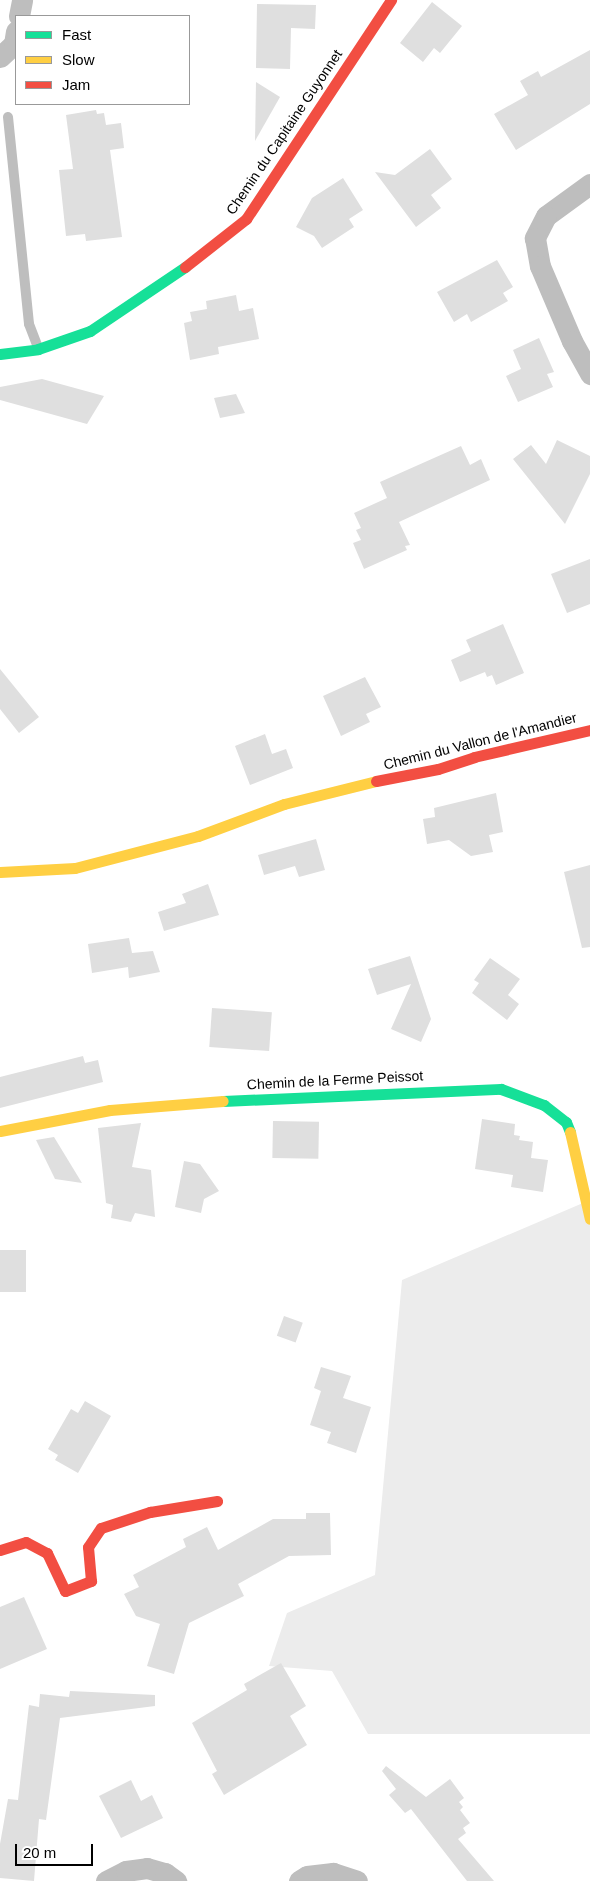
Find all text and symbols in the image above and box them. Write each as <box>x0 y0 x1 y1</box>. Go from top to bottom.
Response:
legend <box>15 15 190 105</box>
text: Fast <box>62 26 91 43</box>
street label: Chemin du Capitaine Guyonnet <box>222 46 346 218</box>
text: Slow <box>62 51 95 68</box>
text: Jam <box>62 76 90 93</box>
street label: Chemin du Vallon de l'Amandier <box>382 709 578 773</box>
street label: Chemin de la Ferme Peissot <box>246 1067 424 1093</box>
scale bar <box>18 1834 95 1866</box>
text: 20 m <box>23 1844 56 1861</box>

